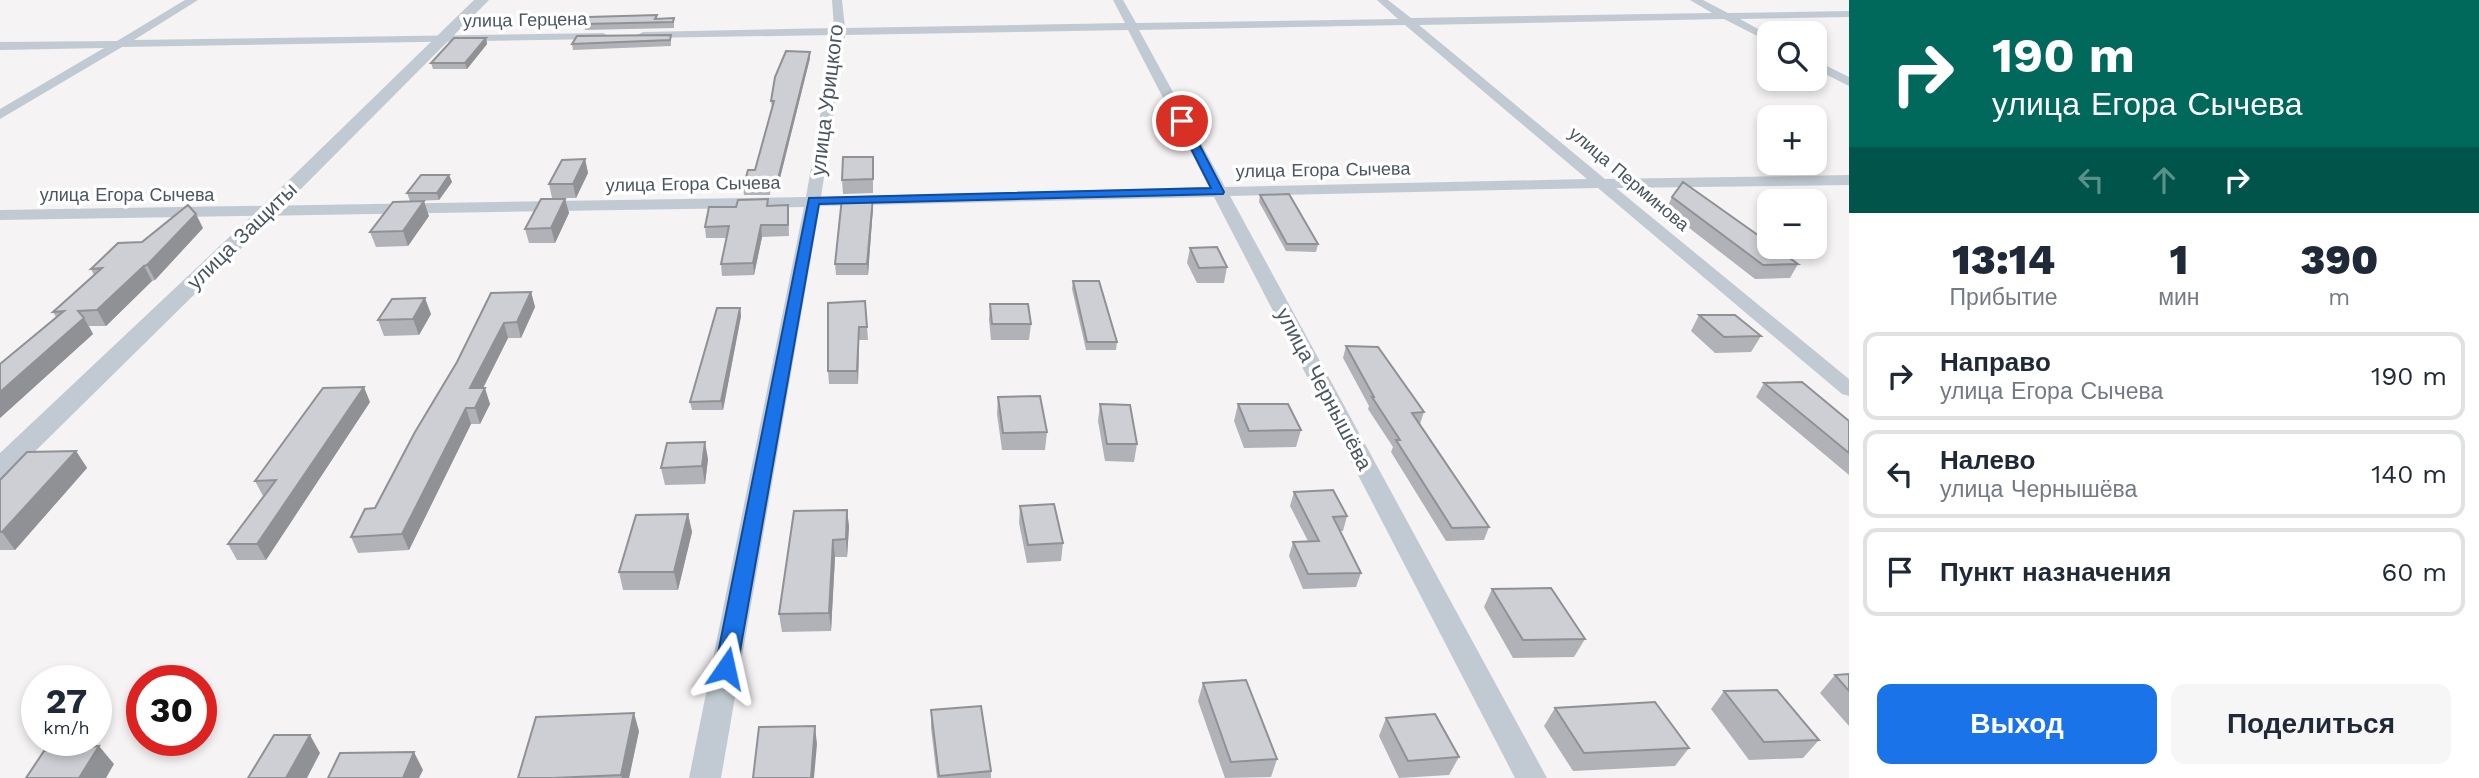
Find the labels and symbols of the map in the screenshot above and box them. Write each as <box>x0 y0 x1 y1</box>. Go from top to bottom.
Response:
street label: улица Герцена <box>463 8 588 31</box>
street label: улица Урицкого <box>805 23 848 177</box>
pin <box>1152 91 1212 151</box>
street label: улица Перминова <box>1565 122 1694 236</box>
street label: улица Егора Сычева <box>1235 157 1411 182</box>
street label: улица Егора Сычева <box>605 171 781 196</box>
street label: улица Защиты <box>182 177 302 294</box>
street label: улица Егора Сычева <box>40 184 215 205</box>
street label: улица Чернышёва <box>1271 303 1378 474</box>
position arrow <box>689 631 763 705</box>
speed limit sign: 30 <box>126 665 217 756</box>

